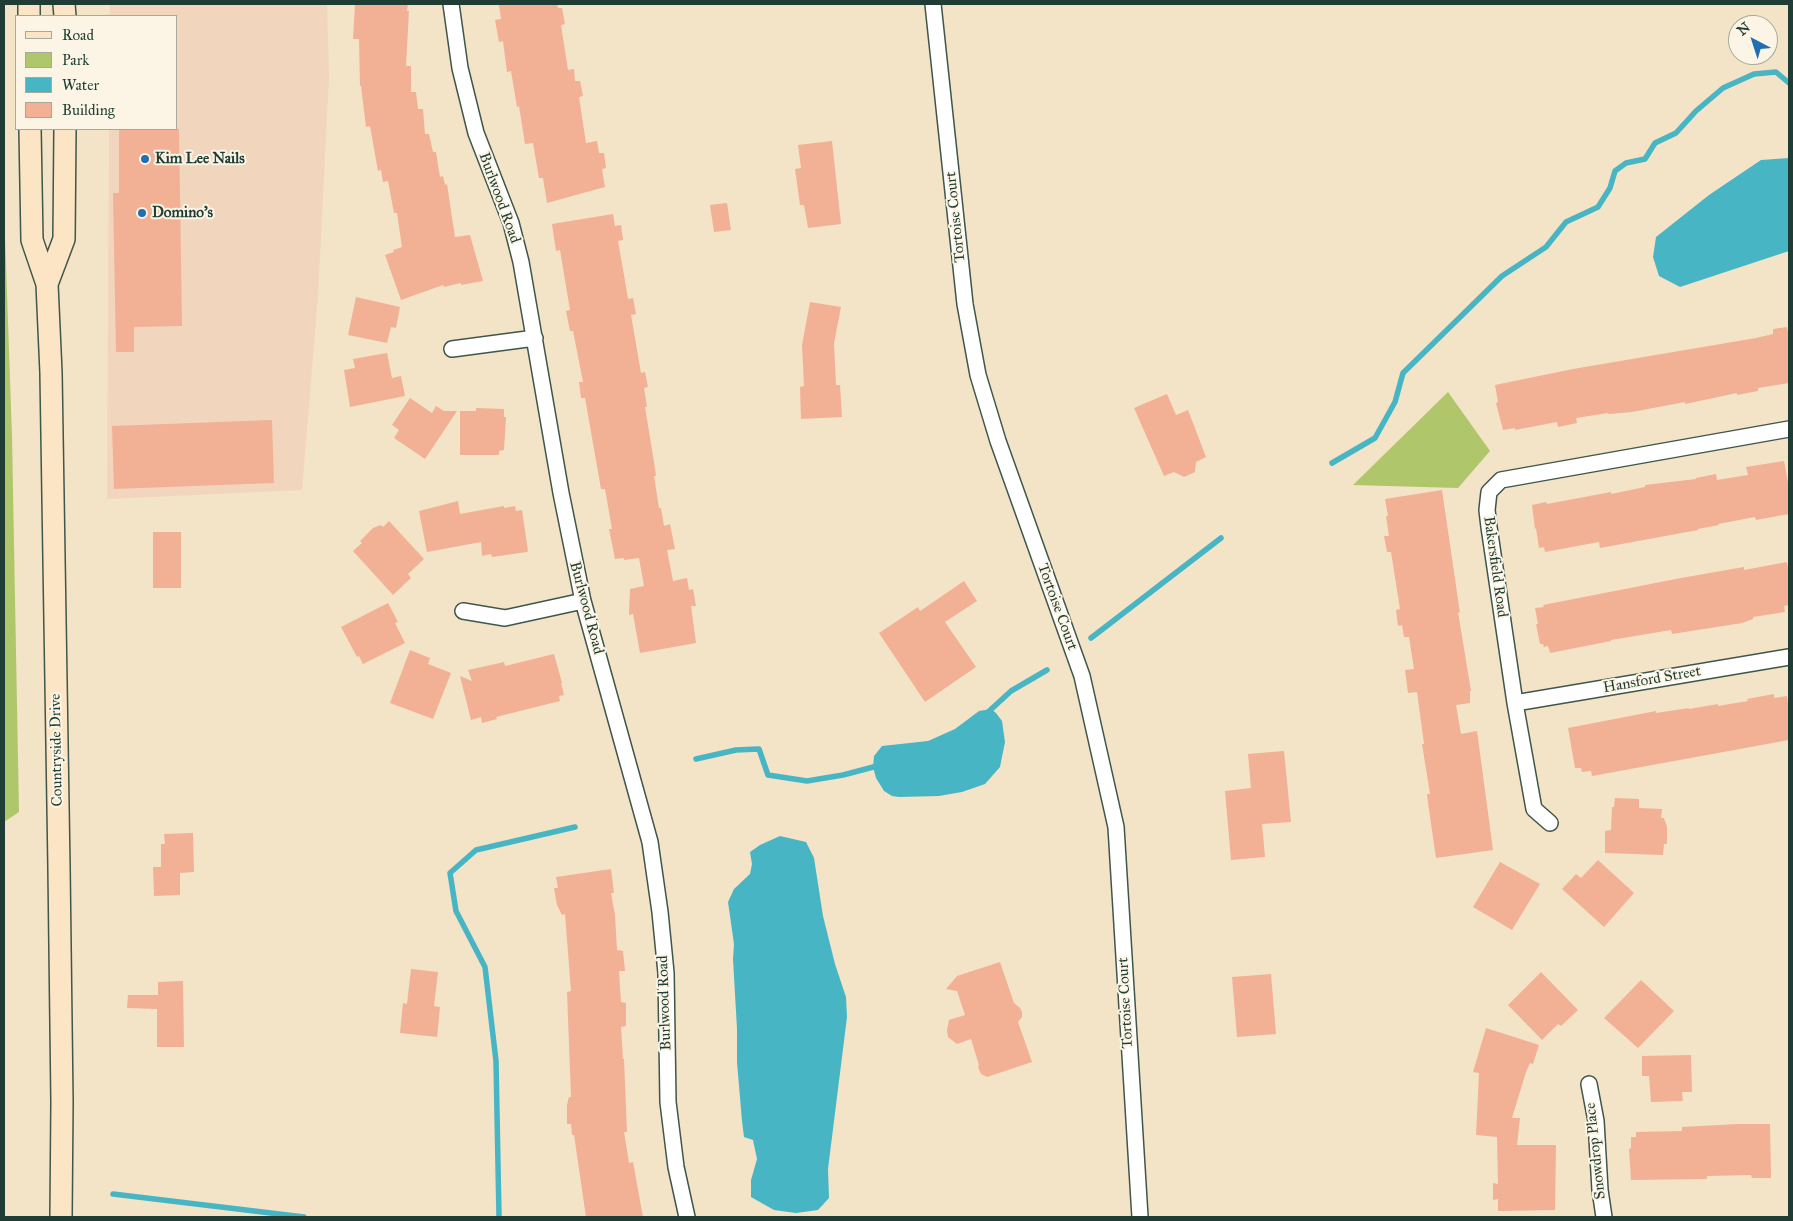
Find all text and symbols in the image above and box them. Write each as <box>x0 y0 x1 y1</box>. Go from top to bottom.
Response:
legend <box>15 15 178 130</box>
north arrow <box>1728 15 1778 65</box>
text: N <box>1734 19 1754 39</box>
text: Road <box>62 26 94 44</box>
text: Park <box>62 51 89 69</box>
text: Water <box>62 76 99 94</box>
text: Building <box>62 101 115 119</box>
place label: Kim Lee Nails <box>155 150 245 168</box>
street label: Burlwood Road <box>474 150 524 246</box>
marker: Kim Lee Nails <box>139 153 151 165</box>
street label: Tortoise Court <box>942 171 970 263</box>
place label: Domino's <box>152 204 213 222</box>
marker: Domino's <box>136 207 148 219</box>
street label: Bakersfield Road <box>1479 515 1511 619</box>
street label: Burlwood Road <box>565 560 607 656</box>
street label: Tortoise Court <box>1033 561 1081 653</box>
street label: Hansford Street <box>1602 663 1702 697</box>
street label: Countryside Drive <box>47 693 67 807</box>
street label: Burlwood Road <box>654 955 676 1051</box>
street label: Tortoise Court <box>1115 957 1137 1049</box>
street label: Snowdrop Place <box>1582 1102 1610 1200</box>

